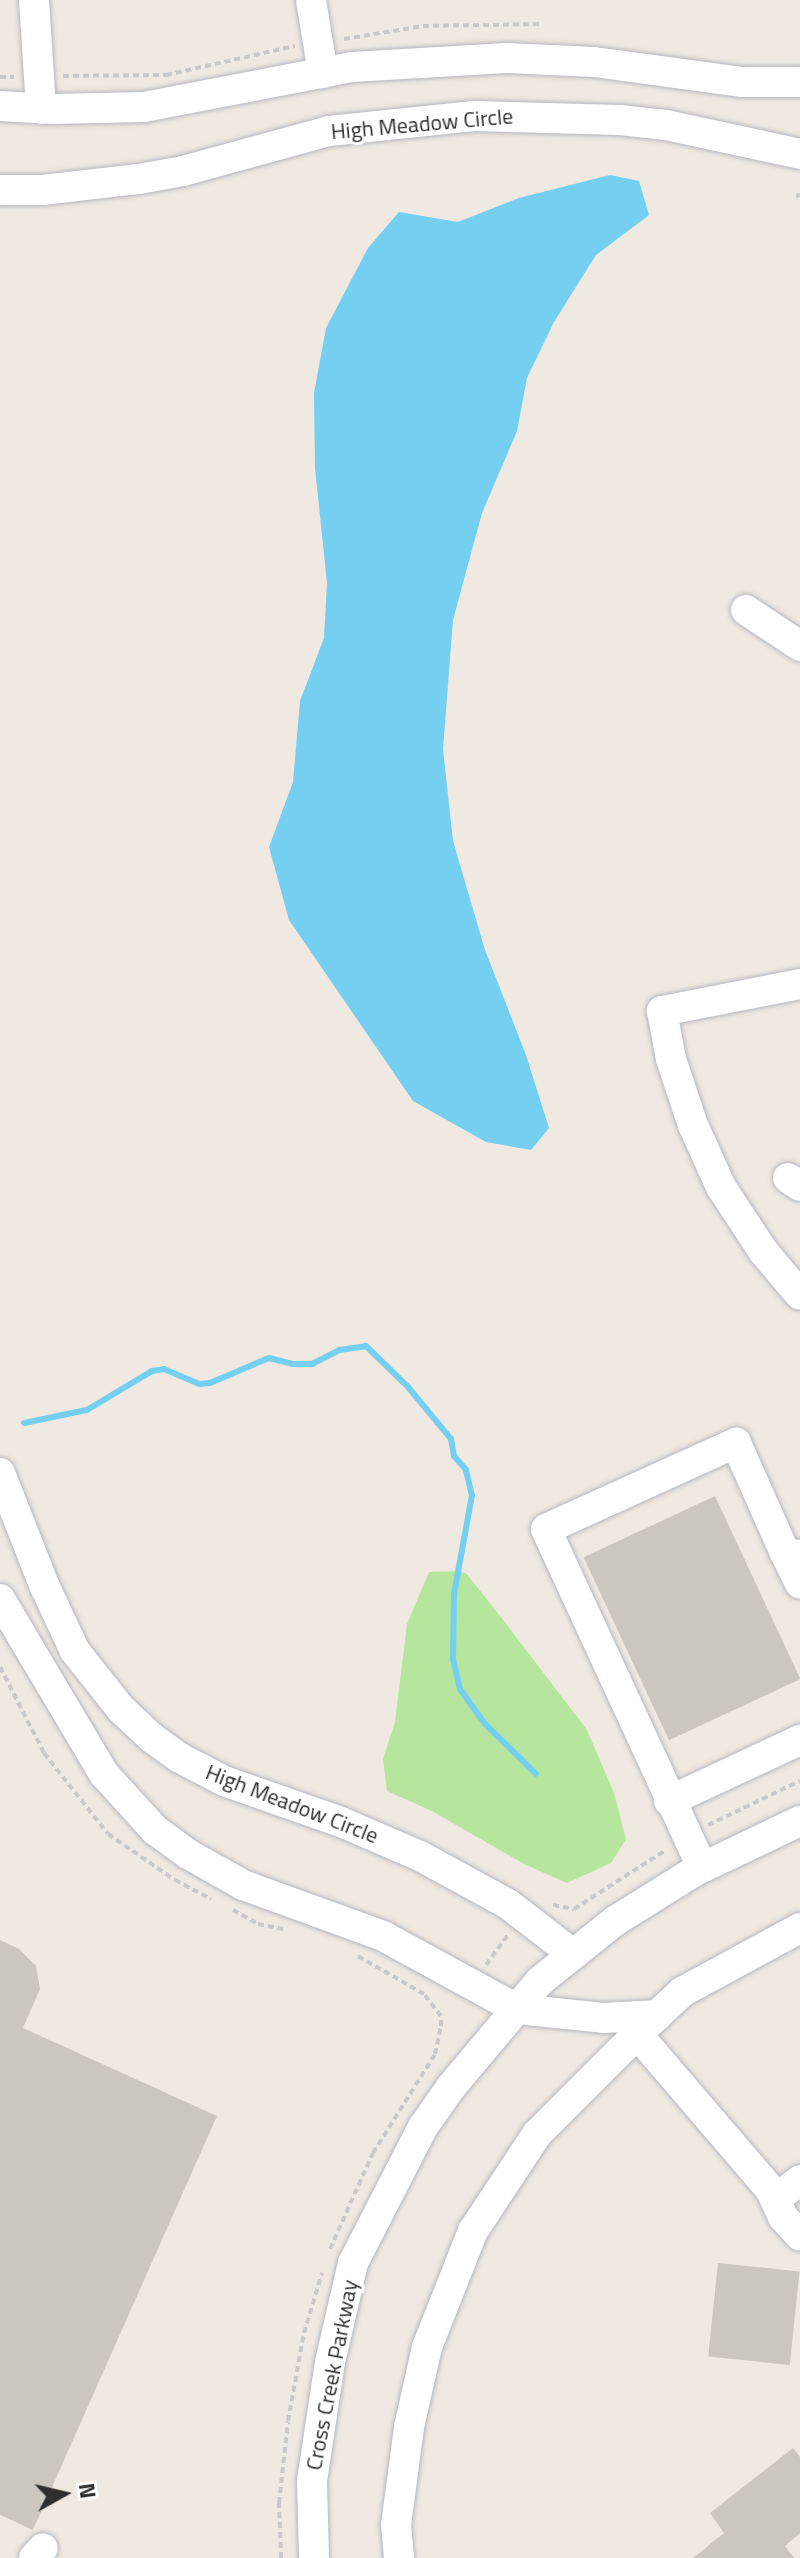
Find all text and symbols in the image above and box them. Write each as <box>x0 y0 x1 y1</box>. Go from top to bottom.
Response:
street label: High Meadow Circle <box>330 103 514 145</box>
street label: High Meadow Circle <box>202 1759 382 1849</box>
street label: Cross Creek Parkway <box>301 2278 363 2472</box>
north arrow <box>24 2454 104 2534</box>
text: N <box>70 2481 106 2501</box>

